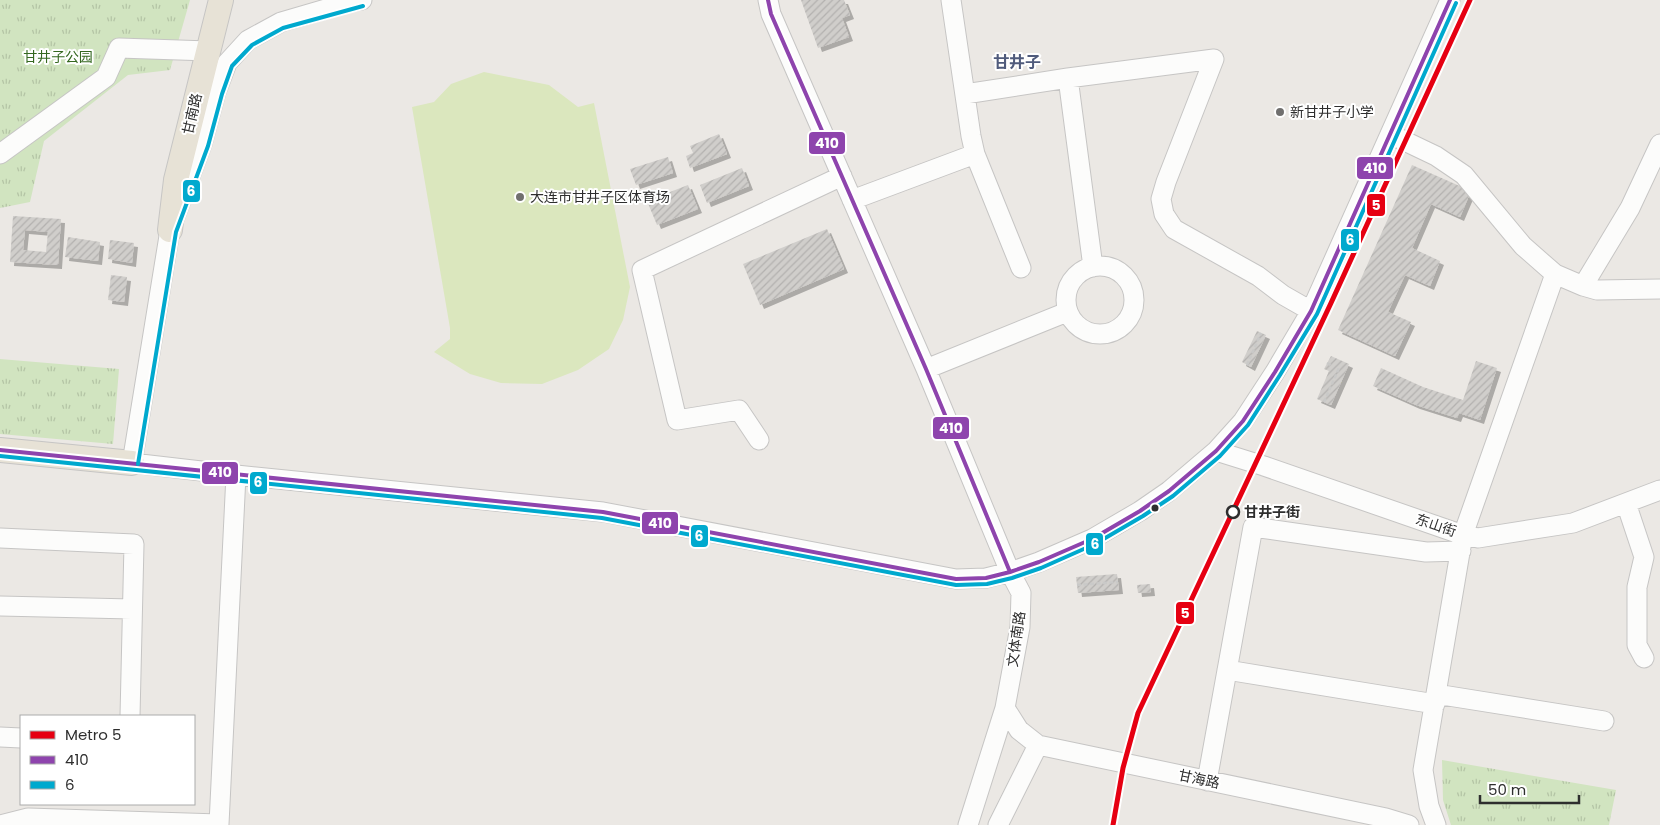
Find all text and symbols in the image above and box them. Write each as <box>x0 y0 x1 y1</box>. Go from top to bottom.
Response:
park label: 甘井子公园 <box>23 47 93 67</box>
district label: 甘井子 <box>993 51 1041 74</box>
street label: 甘南路 <box>178 91 206 137</box>
place label: 新甘井子小学 <box>1290 102 1374 122</box>
marker: 新甘井子小学 <box>1274 106 1286 118</box>
line badge: 410 <box>808 131 846 155</box>
text: 410 <box>815 133 839 153</box>
line badge: 410 <box>1356 156 1394 180</box>
text: 410 <box>1363 158 1387 178</box>
line badge: 6 <box>182 179 201 203</box>
text: 6 <box>187 181 196 201</box>
place label: 大连市甘井子区体育场 <box>530 187 670 207</box>
marker: 大连市甘井子区体育场 <box>514 191 526 203</box>
line badge: 5 <box>1366 193 1386 217</box>
text: 5 <box>1371 195 1381 215</box>
line badge: 6 <box>1340 228 1360 252</box>
text: 6 <box>1346 230 1355 250</box>
line badge: 410 <box>932 416 970 440</box>
text: 410 <box>939 418 963 438</box>
line badge: 410 <box>201 461 239 485</box>
text: 410 <box>208 462 232 482</box>
line badge: 6 <box>249 471 268 495</box>
text: 6 <box>254 472 263 492</box>
place label: 甘井子街 <box>1244 502 1300 522</box>
unlabelled marker <box>1150 503 1160 513</box>
marker: 甘井子街 <box>1226 505 1240 519</box>
street label: 东山街 <box>1413 509 1459 541</box>
line badge: 410 <box>641 511 679 535</box>
text: 410 <box>648 513 672 533</box>
line badge: 6 <box>690 524 709 548</box>
text: 6 <box>695 526 704 546</box>
line badge: 6 <box>1085 532 1104 556</box>
text: 6 <box>1091 534 1100 554</box>
line badge: 5 <box>1175 601 1195 625</box>
text: 5 <box>1180 603 1190 623</box>
street label: 文体南路 <box>1002 610 1030 668</box>
legend <box>20 715 195 805</box>
text: Metro 5 <box>65 724 121 745</box>
text: 410 <box>65 749 89 770</box>
street label: 甘海路 <box>1176 765 1222 793</box>
scale bar <box>1480 772 1579 804</box>
text: 6 <box>65 774 75 795</box>
text: 50 m <box>1488 779 1526 800</box>

